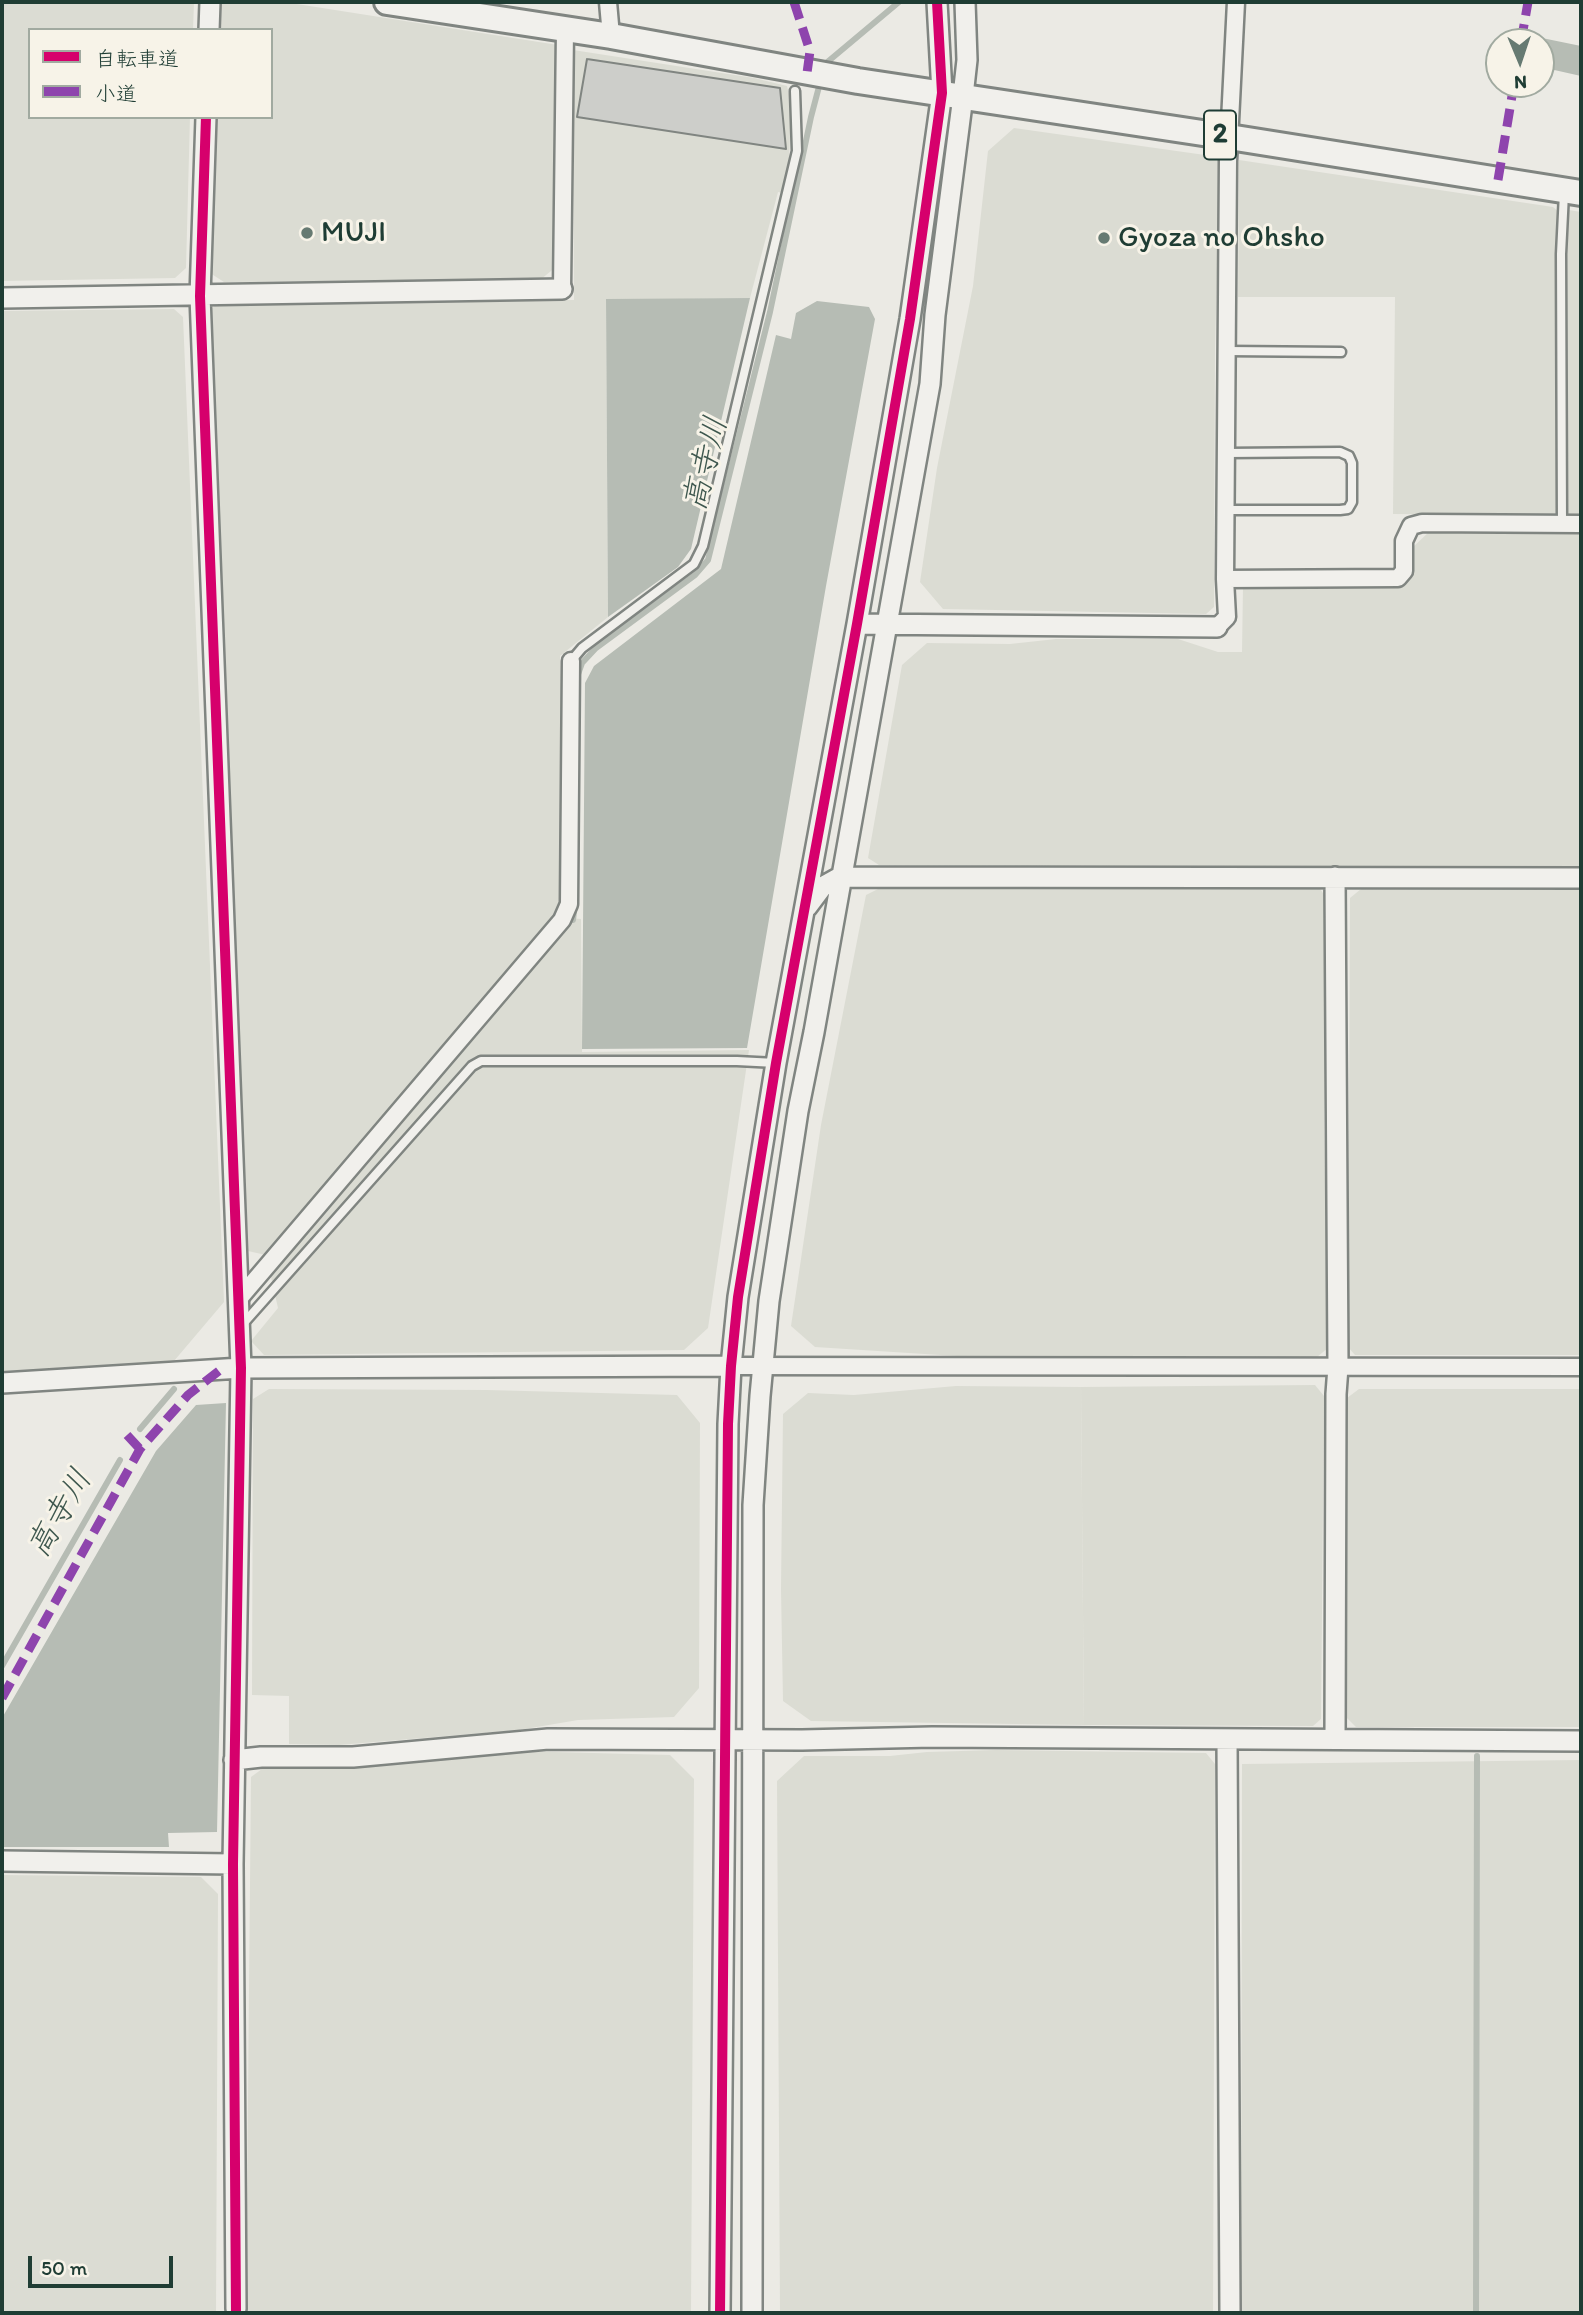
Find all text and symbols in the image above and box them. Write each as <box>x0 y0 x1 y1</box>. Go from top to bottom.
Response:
legend <box>28 28 273 119</box>
north arrow <box>1485 28 1555 98</box>
text: 自転車道 <box>95 46 179 71</box>
text: N <box>1514 71 1527 94</box>
text: 小道 <box>95 81 137 106</box>
road number: 2 <box>1204 110 1236 160</box>
place label: MUJI <box>321 215 386 251</box>
place label: Gyoza no Ohsho <box>1118 220 1325 256</box>
marker: MUJI <box>299 225 315 241</box>
marker: Gyoza no Ohsho <box>1096 230 1112 246</box>
water label: 高寺川 <box>677 413 737 515</box>
water label: 高寺川 <box>20 1463 102 1565</box>
scale bar <box>32 2242 177 2286</box>
text: 50 m <box>41 2255 87 2280</box>

